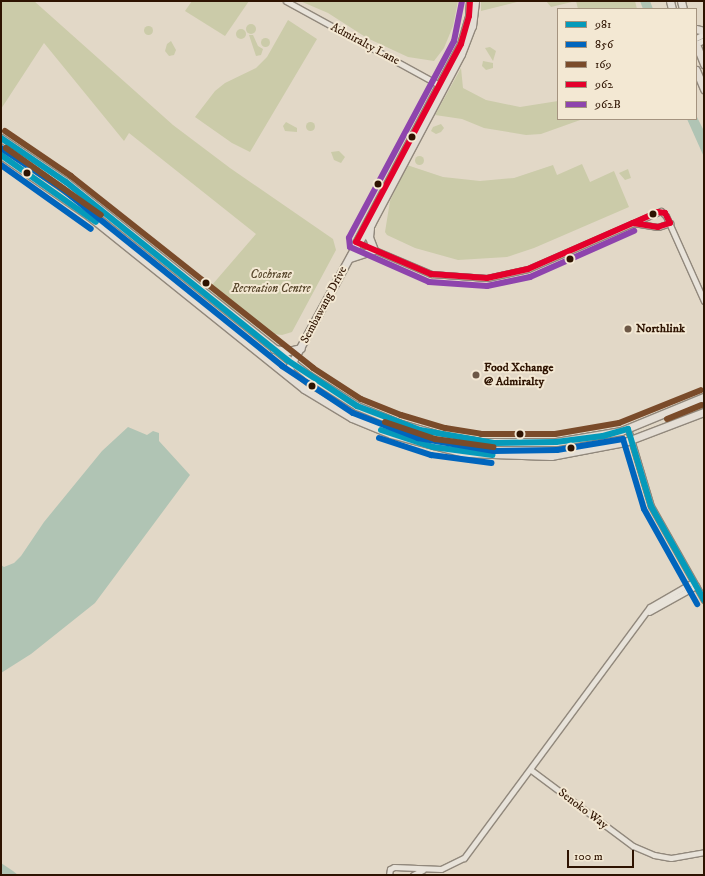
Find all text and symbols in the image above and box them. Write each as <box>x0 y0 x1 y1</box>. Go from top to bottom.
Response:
legend <box>557 8 697 120</box>
text: 981 <box>595 17 611 32</box>
street label: Admiralty Lane <box>328 20 402 68</box>
text: 856 <box>595 37 613 52</box>
text: 169 <box>595 57 612 72</box>
text: 962 <box>595 77 613 92</box>
text: 962B <box>595 97 621 112</box>
unlabelled marker <box>407 132 417 142</box>
unlabelled marker <box>22 168 32 178</box>
unlabelled marker <box>373 179 383 189</box>
unlabelled marker <box>648 209 658 219</box>
unlabelled marker <box>565 254 575 264</box>
street label: Sembawang Drive <box>298 264 350 346</box>
park label: Cochrane Recreation Centre <box>231 268 311 296</box>
unlabelled marker <box>201 278 211 288</box>
place label: Northlink <box>636 322 685 336</box>
marker: Northlink <box>623 324 633 334</box>
place label: Food Xchange @ Admiralty <box>484 361 553 389</box>
marker: Food Xchange @ Admiralty <box>471 370 481 380</box>
unlabelled marker <box>307 381 317 391</box>
unlabelled marker <box>515 429 525 439</box>
unlabelled marker <box>566 443 576 453</box>
street label: Senoko Way <box>555 786 611 832</box>
scale bar <box>569 842 636 868</box>
text: 100 m <box>574 849 603 864</box>

